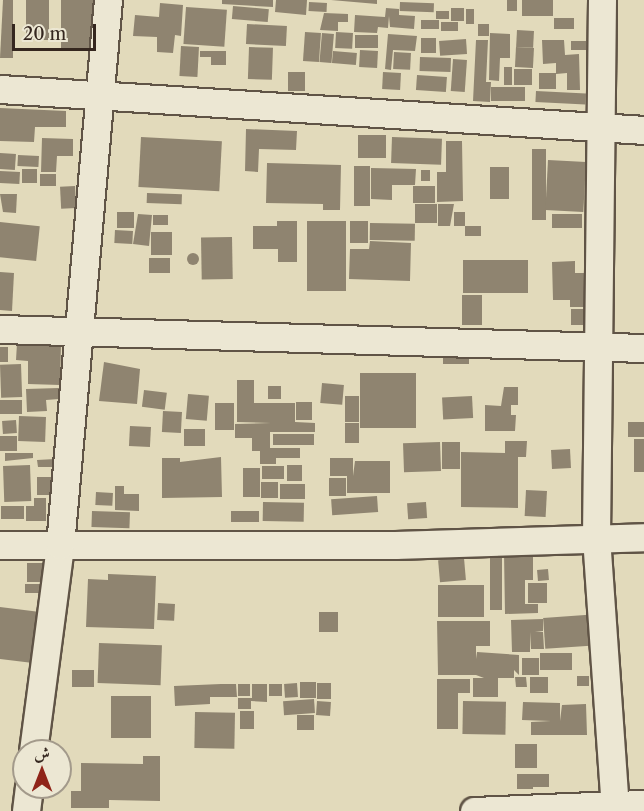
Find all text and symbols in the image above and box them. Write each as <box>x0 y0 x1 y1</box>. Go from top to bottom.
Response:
scale bar <box>15 12 99 50</box>
text: 20 m <box>23 23 66 45</box>
north arrow <box>12 739 72 799</box>
text: ش <box>34 743 50 763</box>

